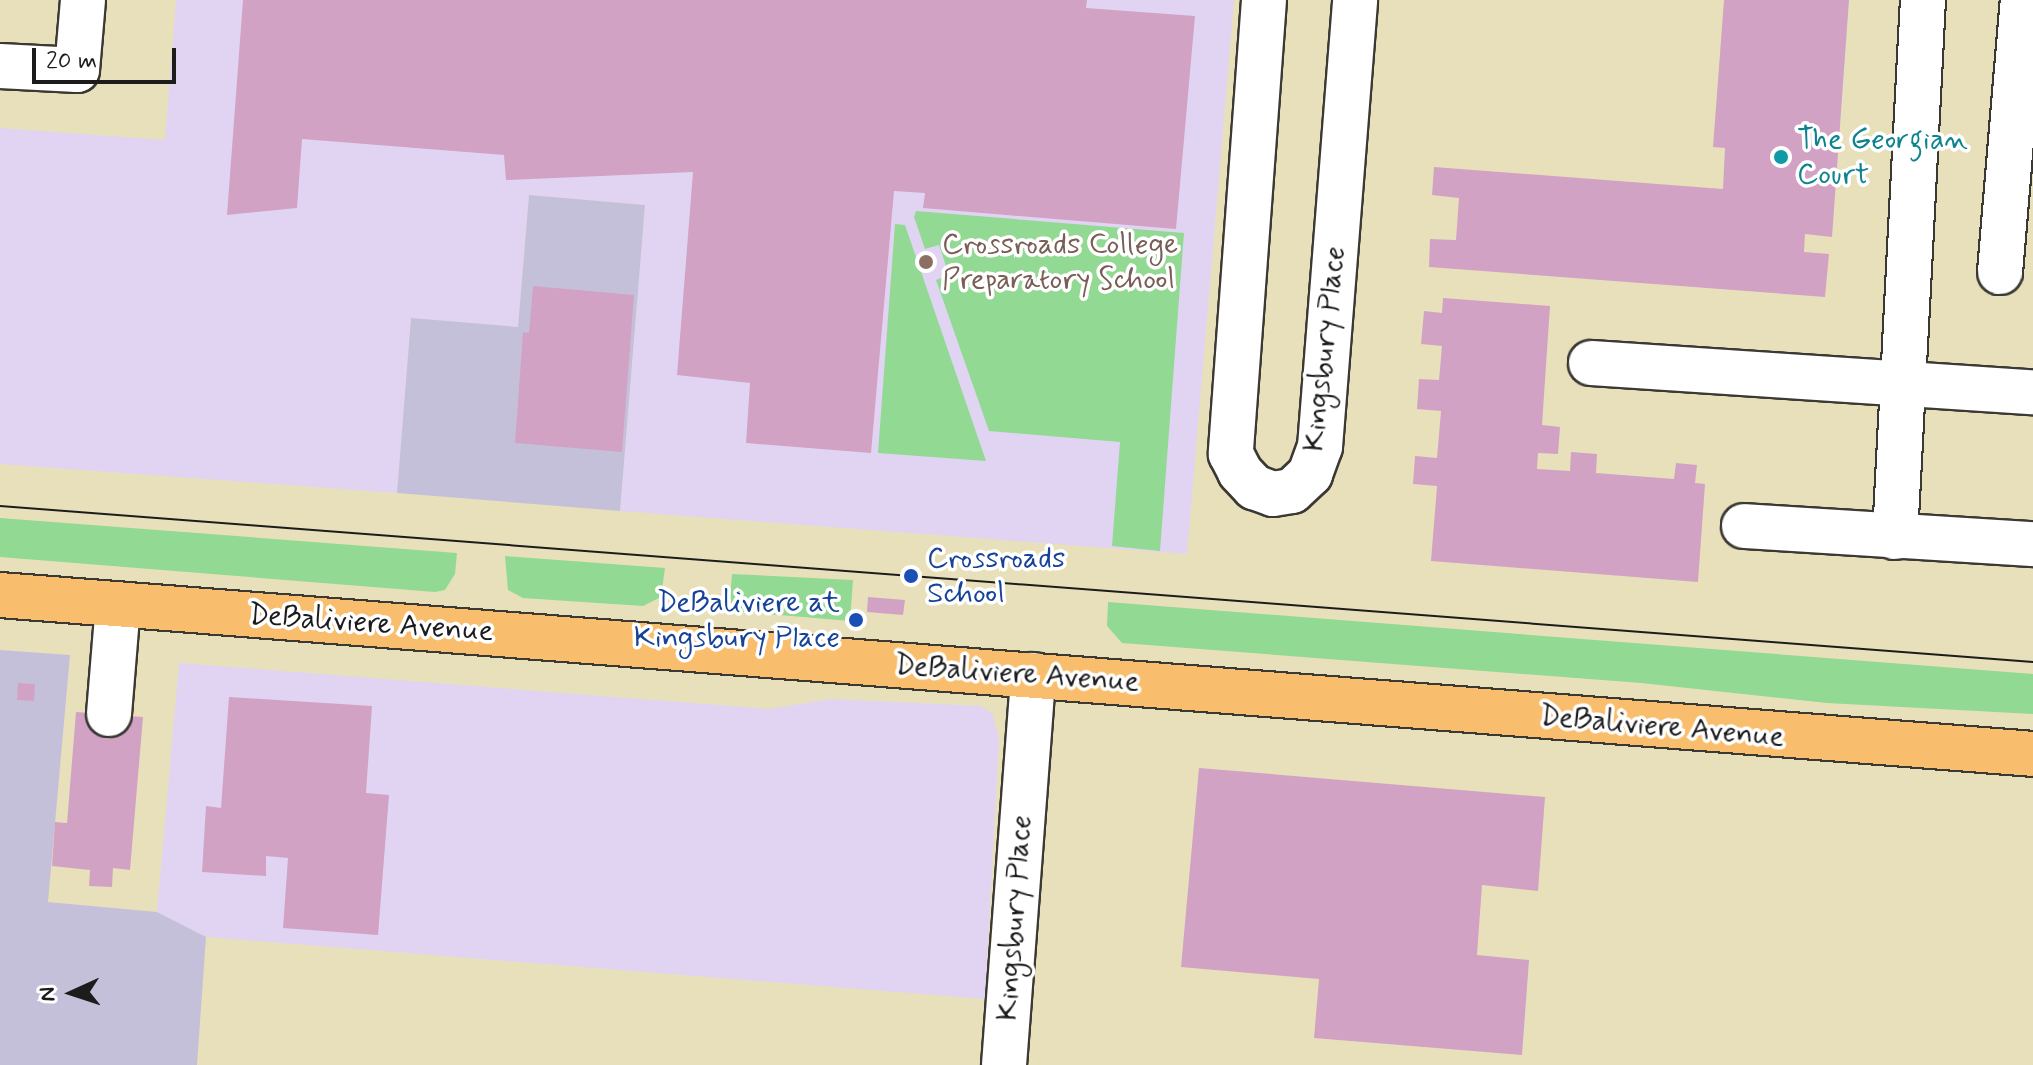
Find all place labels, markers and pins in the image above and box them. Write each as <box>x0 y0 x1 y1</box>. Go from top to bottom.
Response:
place label: The Georgian Court <box>1797 122 1963 192</box>
marker: The Georgian Court <box>1772 148 1790 166</box>
place label: Crossroads College Preparatory School <box>942 227 1178 298</box>
marker: Crossroads College Preparatory School <box>917 253 935 271</box>
place label: Crossroads School <box>927 541 1065 612</box>
marker: Crossroads School <box>902 567 920 585</box>
place label: DeBaliviere at Kingsbury Place <box>633 585 840 656</box>
marker: DeBaliviere at Kingsbury Place <box>847 611 865 629</box>

